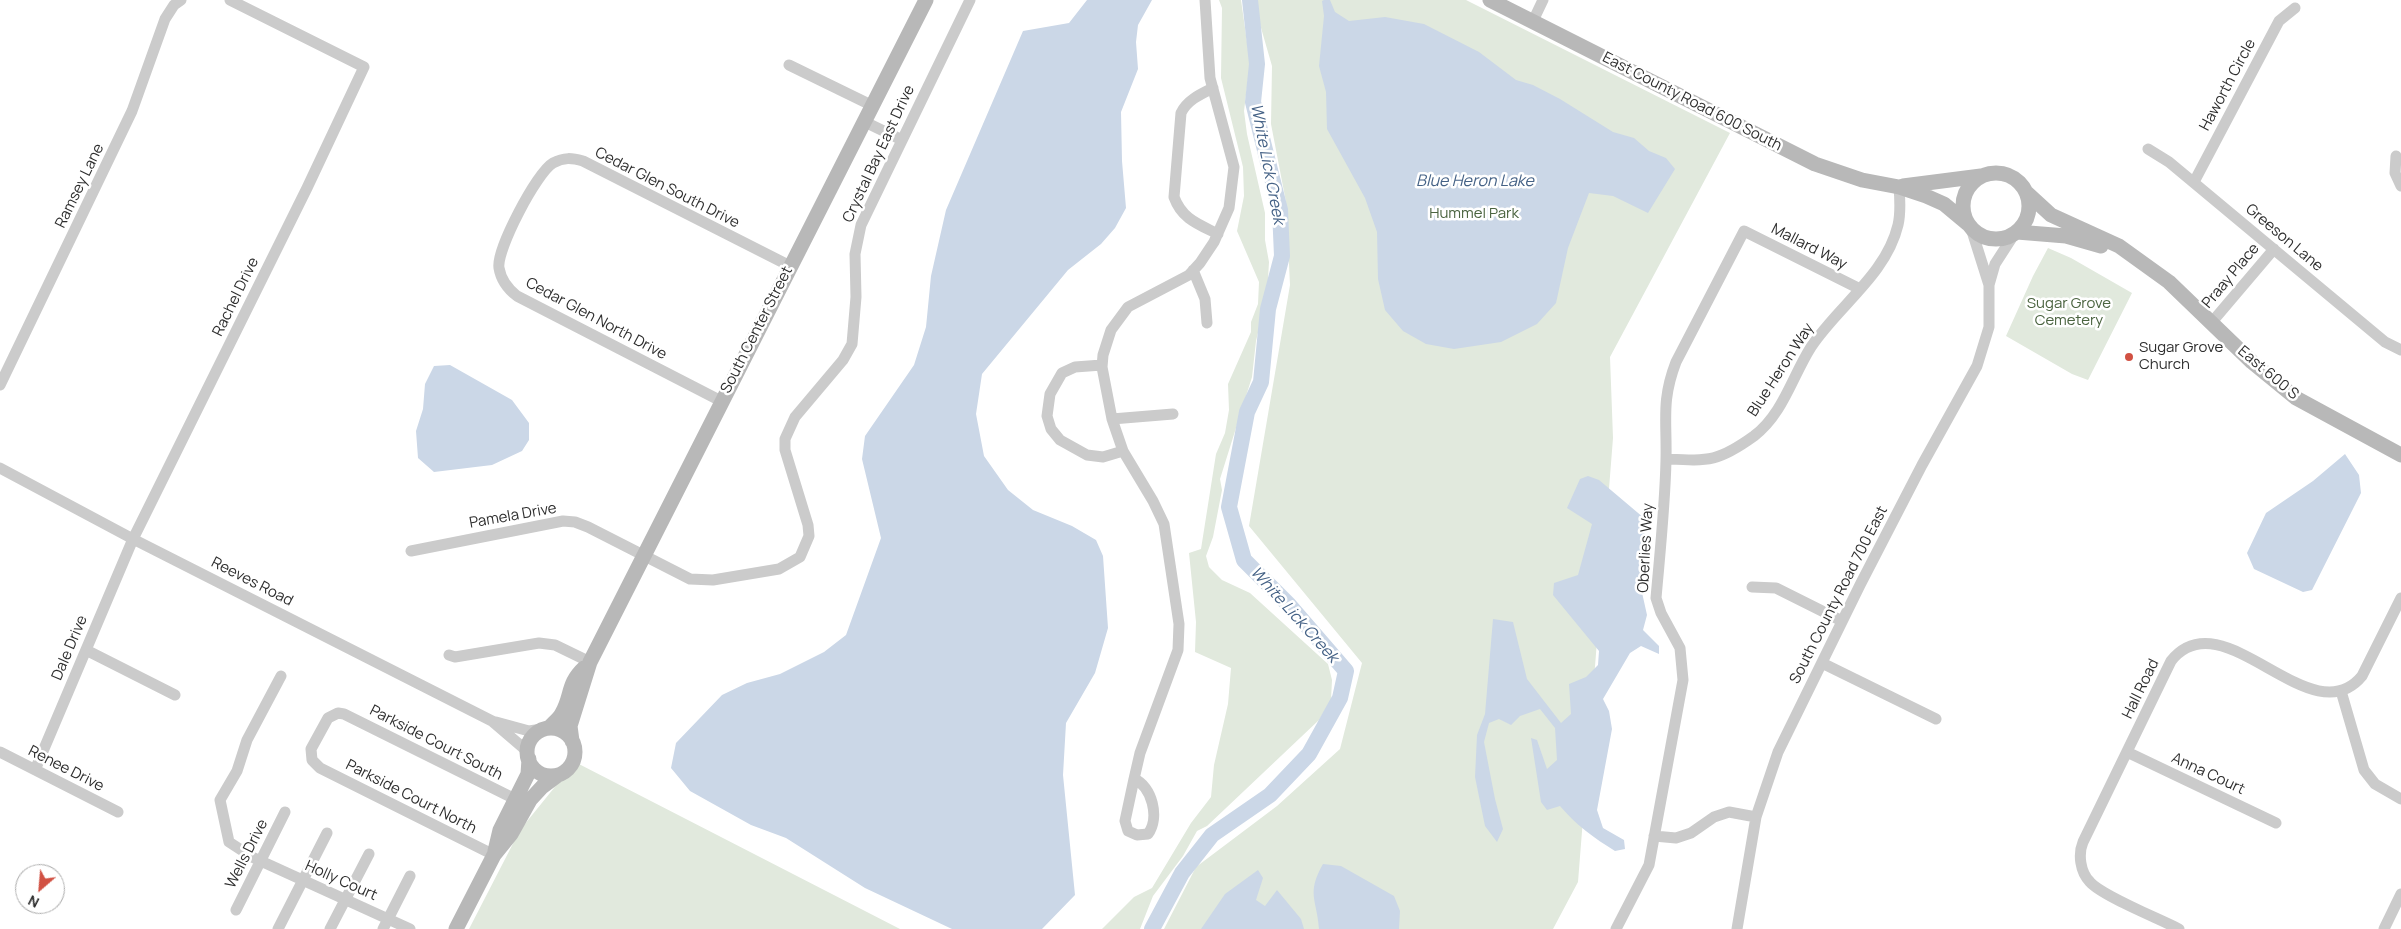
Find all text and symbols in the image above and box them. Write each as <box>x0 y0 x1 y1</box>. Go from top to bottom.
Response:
street label: Haworth Circle <box>2196 36 2260 134</box>
street label: East County Road 600 South <box>1599 49 1785 155</box>
street label: Crystal Bay East Drive <box>839 82 919 226</box>
water label: White Lick Creek <box>1246 102 1288 226</box>
street label: Ramsey Lane <box>52 141 108 231</box>
street label: Cedar Glen South Drive <box>592 144 742 232</box>
water label: Blue Heron Lake <box>1416 172 1534 192</box>
street label: Greeson Lane <box>2242 200 2326 276</box>
park label: Hummel Park <box>1429 205 1519 223</box>
street label: Mallard Way <box>1768 220 1850 274</box>
street label: Praay Place <box>2199 240 2263 312</box>
street label: Rachel Drive <box>209 255 263 339</box>
street label: South Center Street <box>717 264 797 396</box>
street label: Cedar Glen North Drive <box>522 274 670 364</box>
park label: Sugar Grove Cemetery <box>2027 295 2111 330</box>
street label: Blue Heron Way <box>1744 320 1818 420</box>
place label: Sugar Grove Church <box>2139 339 2223 374</box>
street label: East 600 S <box>2234 342 2302 404</box>
marker: Sugar Grove Church <box>2123 351 2135 363</box>
street label: Pamela Drive <box>468 499 558 533</box>
street label: Oberlies Way <box>1635 503 1657 593</box>
street label: South County Road 700 East <box>1786 503 1892 687</box>
street label: Reeves Road <box>208 554 296 610</box>
water label: White Lick Creek <box>1246 563 1342 667</box>
street label: Dale Drive <box>48 613 92 683</box>
street label: Hall Road <box>2119 656 2163 722</box>
street label: Parkside Court South <box>367 702 505 784</box>
street label: Renee Drive <box>25 742 107 796</box>
street label: Anna Court <box>2169 749 2247 799</box>
street label: Parkside Court North <box>343 756 479 838</box>
street label: Wells Drive <box>222 817 272 891</box>
street label: Holly Court <box>302 857 380 905</box>
north arrow <box>15 864 65 914</box>
text: N <box>25 891 42 913</box>

